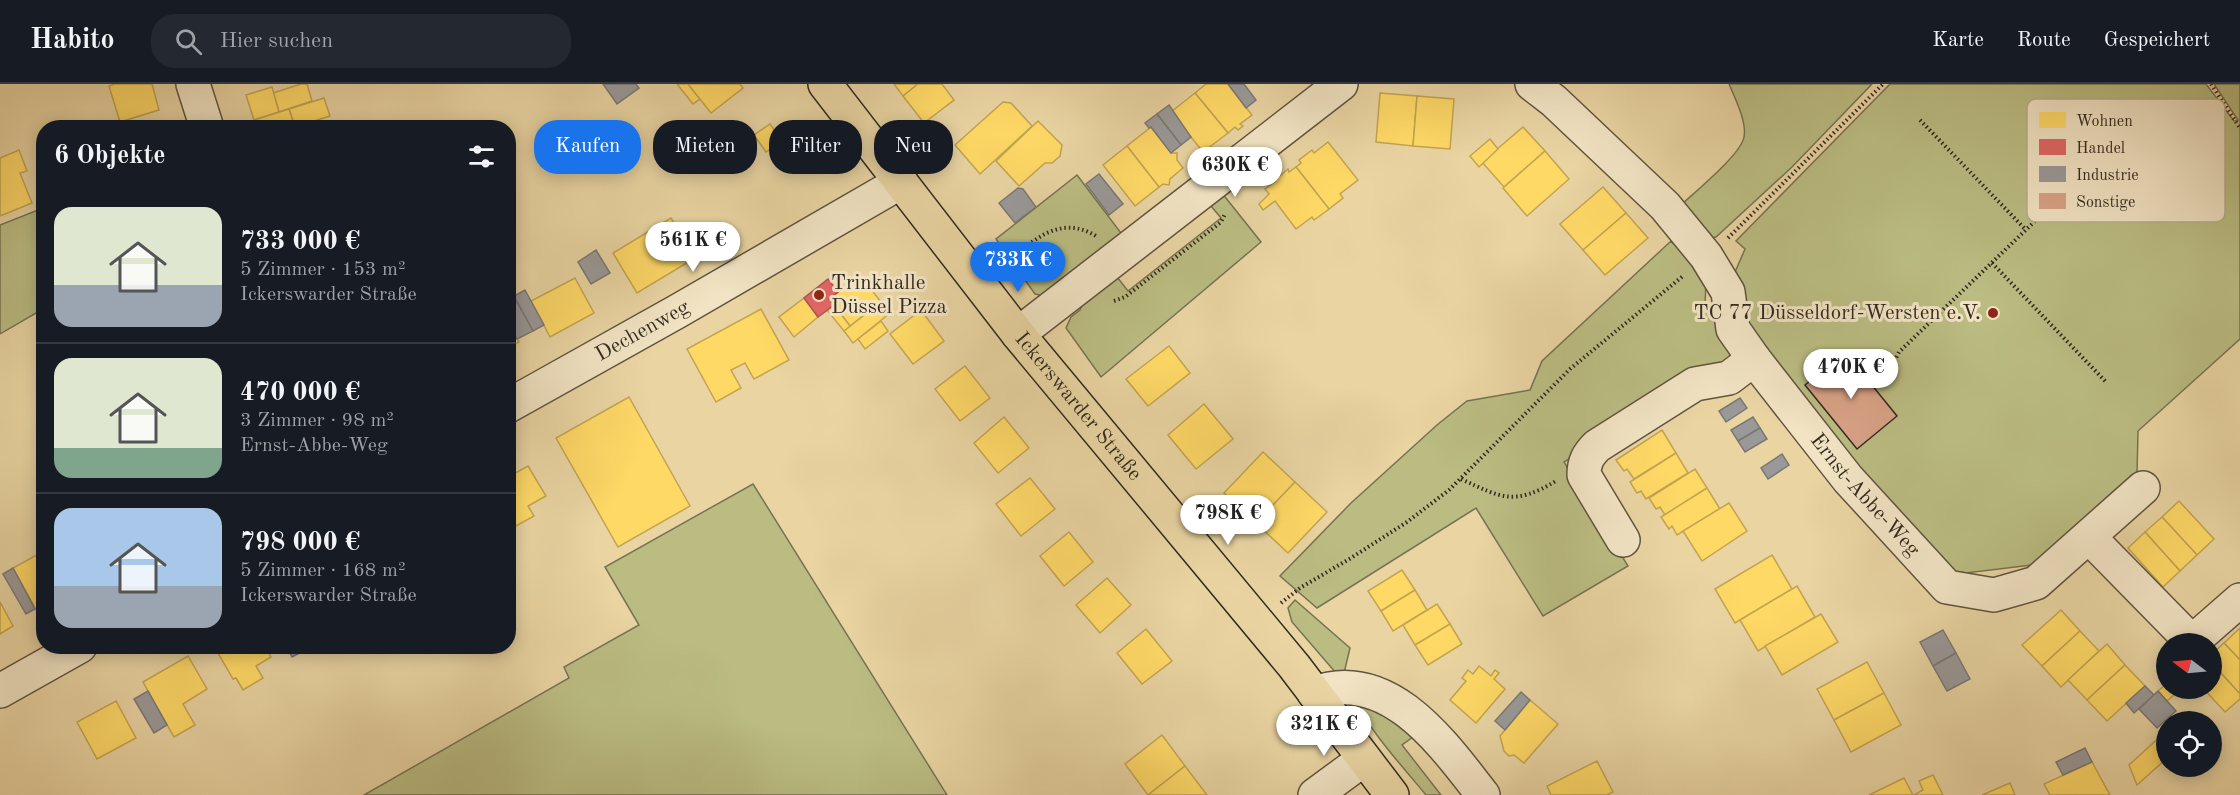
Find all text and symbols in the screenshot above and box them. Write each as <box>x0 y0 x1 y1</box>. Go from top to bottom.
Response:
search box <box>151 14 571 68</box>
icon: search <box>172 25 205 58</box>
text: Habito <box>30 27 115 55</box>
text: Hier suchen <box>220 30 333 52</box>
text: Karte <box>1932 30 1984 51</box>
text: Route <box>2017 30 2071 51</box>
text: Gespeichert <box>2104 30 2210 51</box>
legend <box>2027 99 2225 222</box>
text: Wohnen <box>2076 114 2133 130</box>
chip: Kaufen <box>534 120 641 174</box>
chip: Mieten <box>653 120 757 174</box>
chip: Filter <box>769 120 862 174</box>
chip: Neu <box>874 120 953 174</box>
icon: filters <box>465 140 498 173</box>
text: Handel <box>2076 141 2125 157</box>
text: 6 Objekte <box>54 143 166 169</box>
pin: 630K € <box>1186 147 1284 198</box>
text: 630K € <box>1201 156 1269 176</box>
text: Industrie <box>2076 168 2139 184</box>
text: Sonstige <box>2076 195 2135 211</box>
pin: 561K € <box>644 222 742 273</box>
text: 733 000 € <box>240 229 360 255</box>
icon: home <box>102 231 174 303</box>
text: 561K € <box>659 231 727 251</box>
pin: 733K € <box>969 242 1067 293</box>
text: 733K € <box>984 251 1052 271</box>
text: 5 Zimmer · 153 m² <box>240 260 405 280</box>
place label: Trinkhalle Düssel Pizza <box>831 273 947 318</box>
text: Ickerswarder Straße <box>240 285 417 305</box>
marker: Trinkhalle Düssel Pizza <box>812 288 826 302</box>
street label: Dechenweg <box>592 296 694 365</box>
place label: TC 77 Düsseldorf-Wersten e.V. <box>1694 303 1981 324</box>
marker: TC 77 Düsseldorf-Wersten e.V. <box>1986 306 2000 320</box>
street label: Ickerswarder Straße <box>1011 328 1146 485</box>
pin: 470K € <box>1802 349 1900 400</box>
text: 470K € <box>1817 358 1885 378</box>
text: 470 000 € <box>240 380 360 406</box>
icon: home <box>102 382 174 454</box>
text: 3 Zimmer · 98 m² <box>240 411 394 431</box>
street label: Ernst-Abbe-Weg <box>1806 430 1924 561</box>
text: Ernst-Abbe-Weg <box>240 436 388 456</box>
pin: 798K € <box>1179 495 1277 546</box>
text: 798K € <box>1194 504 1262 524</box>
text: 798 000 € <box>240 530 360 556</box>
icon: home <box>102 532 174 604</box>
text: 5 Zimmer · 168 m² <box>240 561 405 581</box>
text: Ickerswarder Straße <box>240 586 417 606</box>
north arrow <box>2156 633 2222 699</box>
map controls <box>2156 633 2222 777</box>
pin: 321K € <box>1275 706 1373 757</box>
button: locate <box>2156 711 2222 777</box>
text: 321K € <box>1290 715 1358 735</box>

